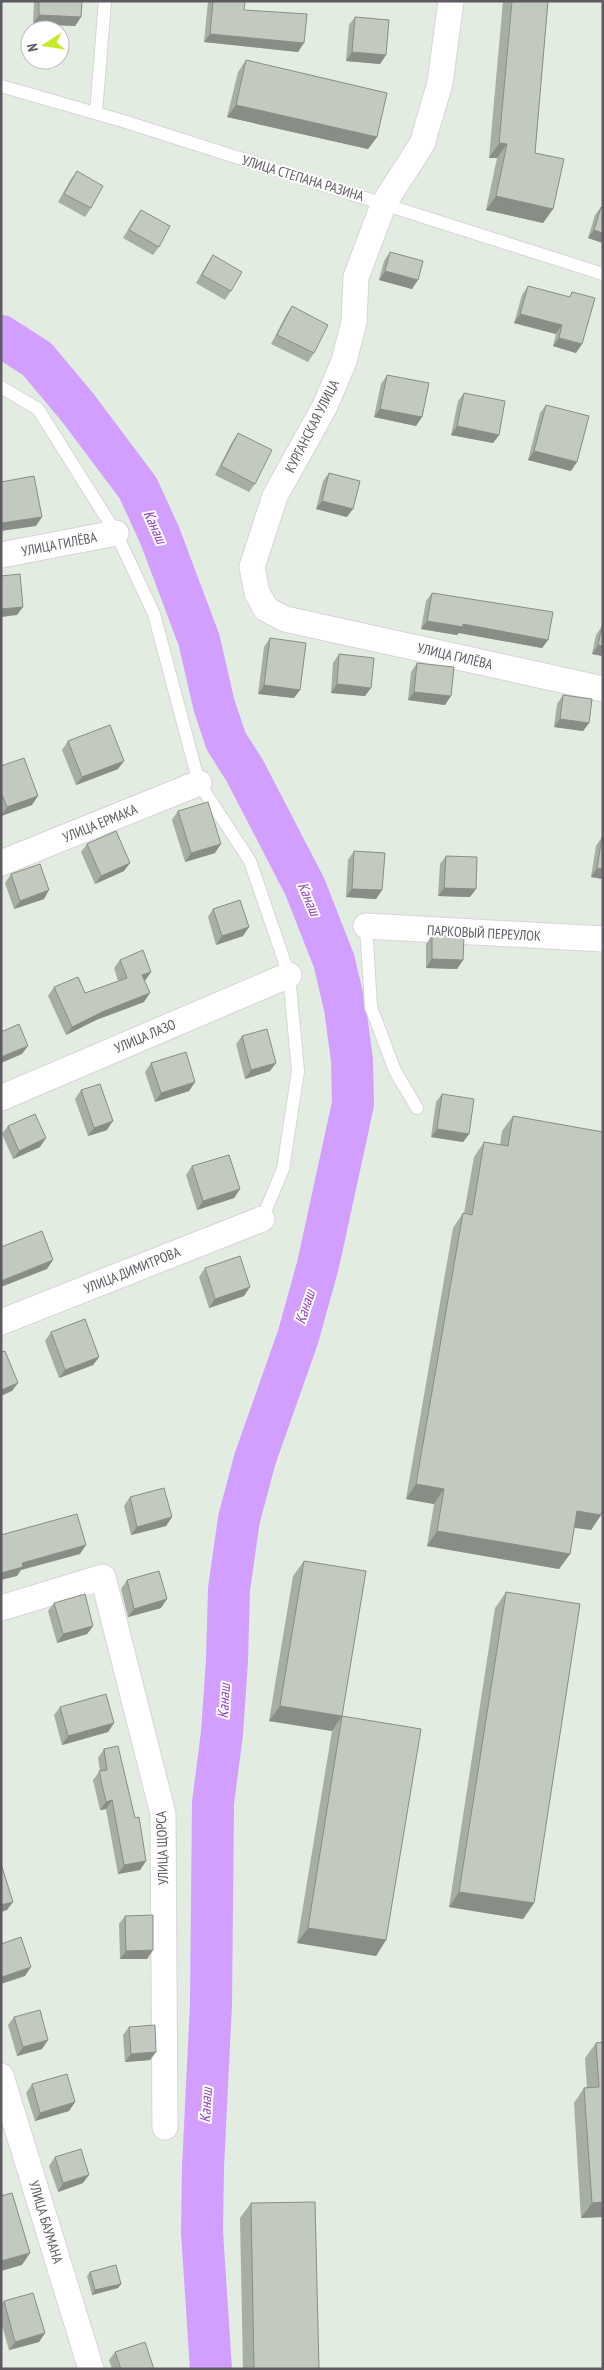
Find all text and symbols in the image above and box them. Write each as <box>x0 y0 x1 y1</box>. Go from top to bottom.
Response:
north arrow <box>20 20 70 70</box>
text: N <box>23 42 42 53</box>
street label: УЛИЦА СТЕПАНА РАЗИНА <box>240 151 367 205</box>
street label: КУРГАНСКАЯ УЛИЦА <box>281 376 343 475</box>
water label: Канаш <box>140 507 172 548</box>
street label: УЛИЦА ГИЛЁВА <box>20 528 99 560</box>
street label: УЛИЦА ГИЛЁВА <box>416 639 495 673</box>
street label: УЛИЦА ЕРМАКА <box>60 800 140 846</box>
water label: Канаш <box>294 879 325 920</box>
street label: ПАРКОВЫЙ ПЕРЕУЛОК <box>427 921 541 945</box>
street label: УЛИЦА ЛАЗО <box>112 1015 179 1057</box>
street label: УЛИЦА ДИМИТРОВА <box>81 1242 183 1298</box>
water label: Канаш <box>290 1286 319 1326</box>
water label: Канаш <box>213 1682 234 1719</box>
street label: УЛИЦА ЩОРСА <box>152 1810 172 1885</box>
water label: Канаш <box>195 2086 216 2123</box>
street label: УЛИЦА БАУМАНА <box>25 2178 67 2266</box>

